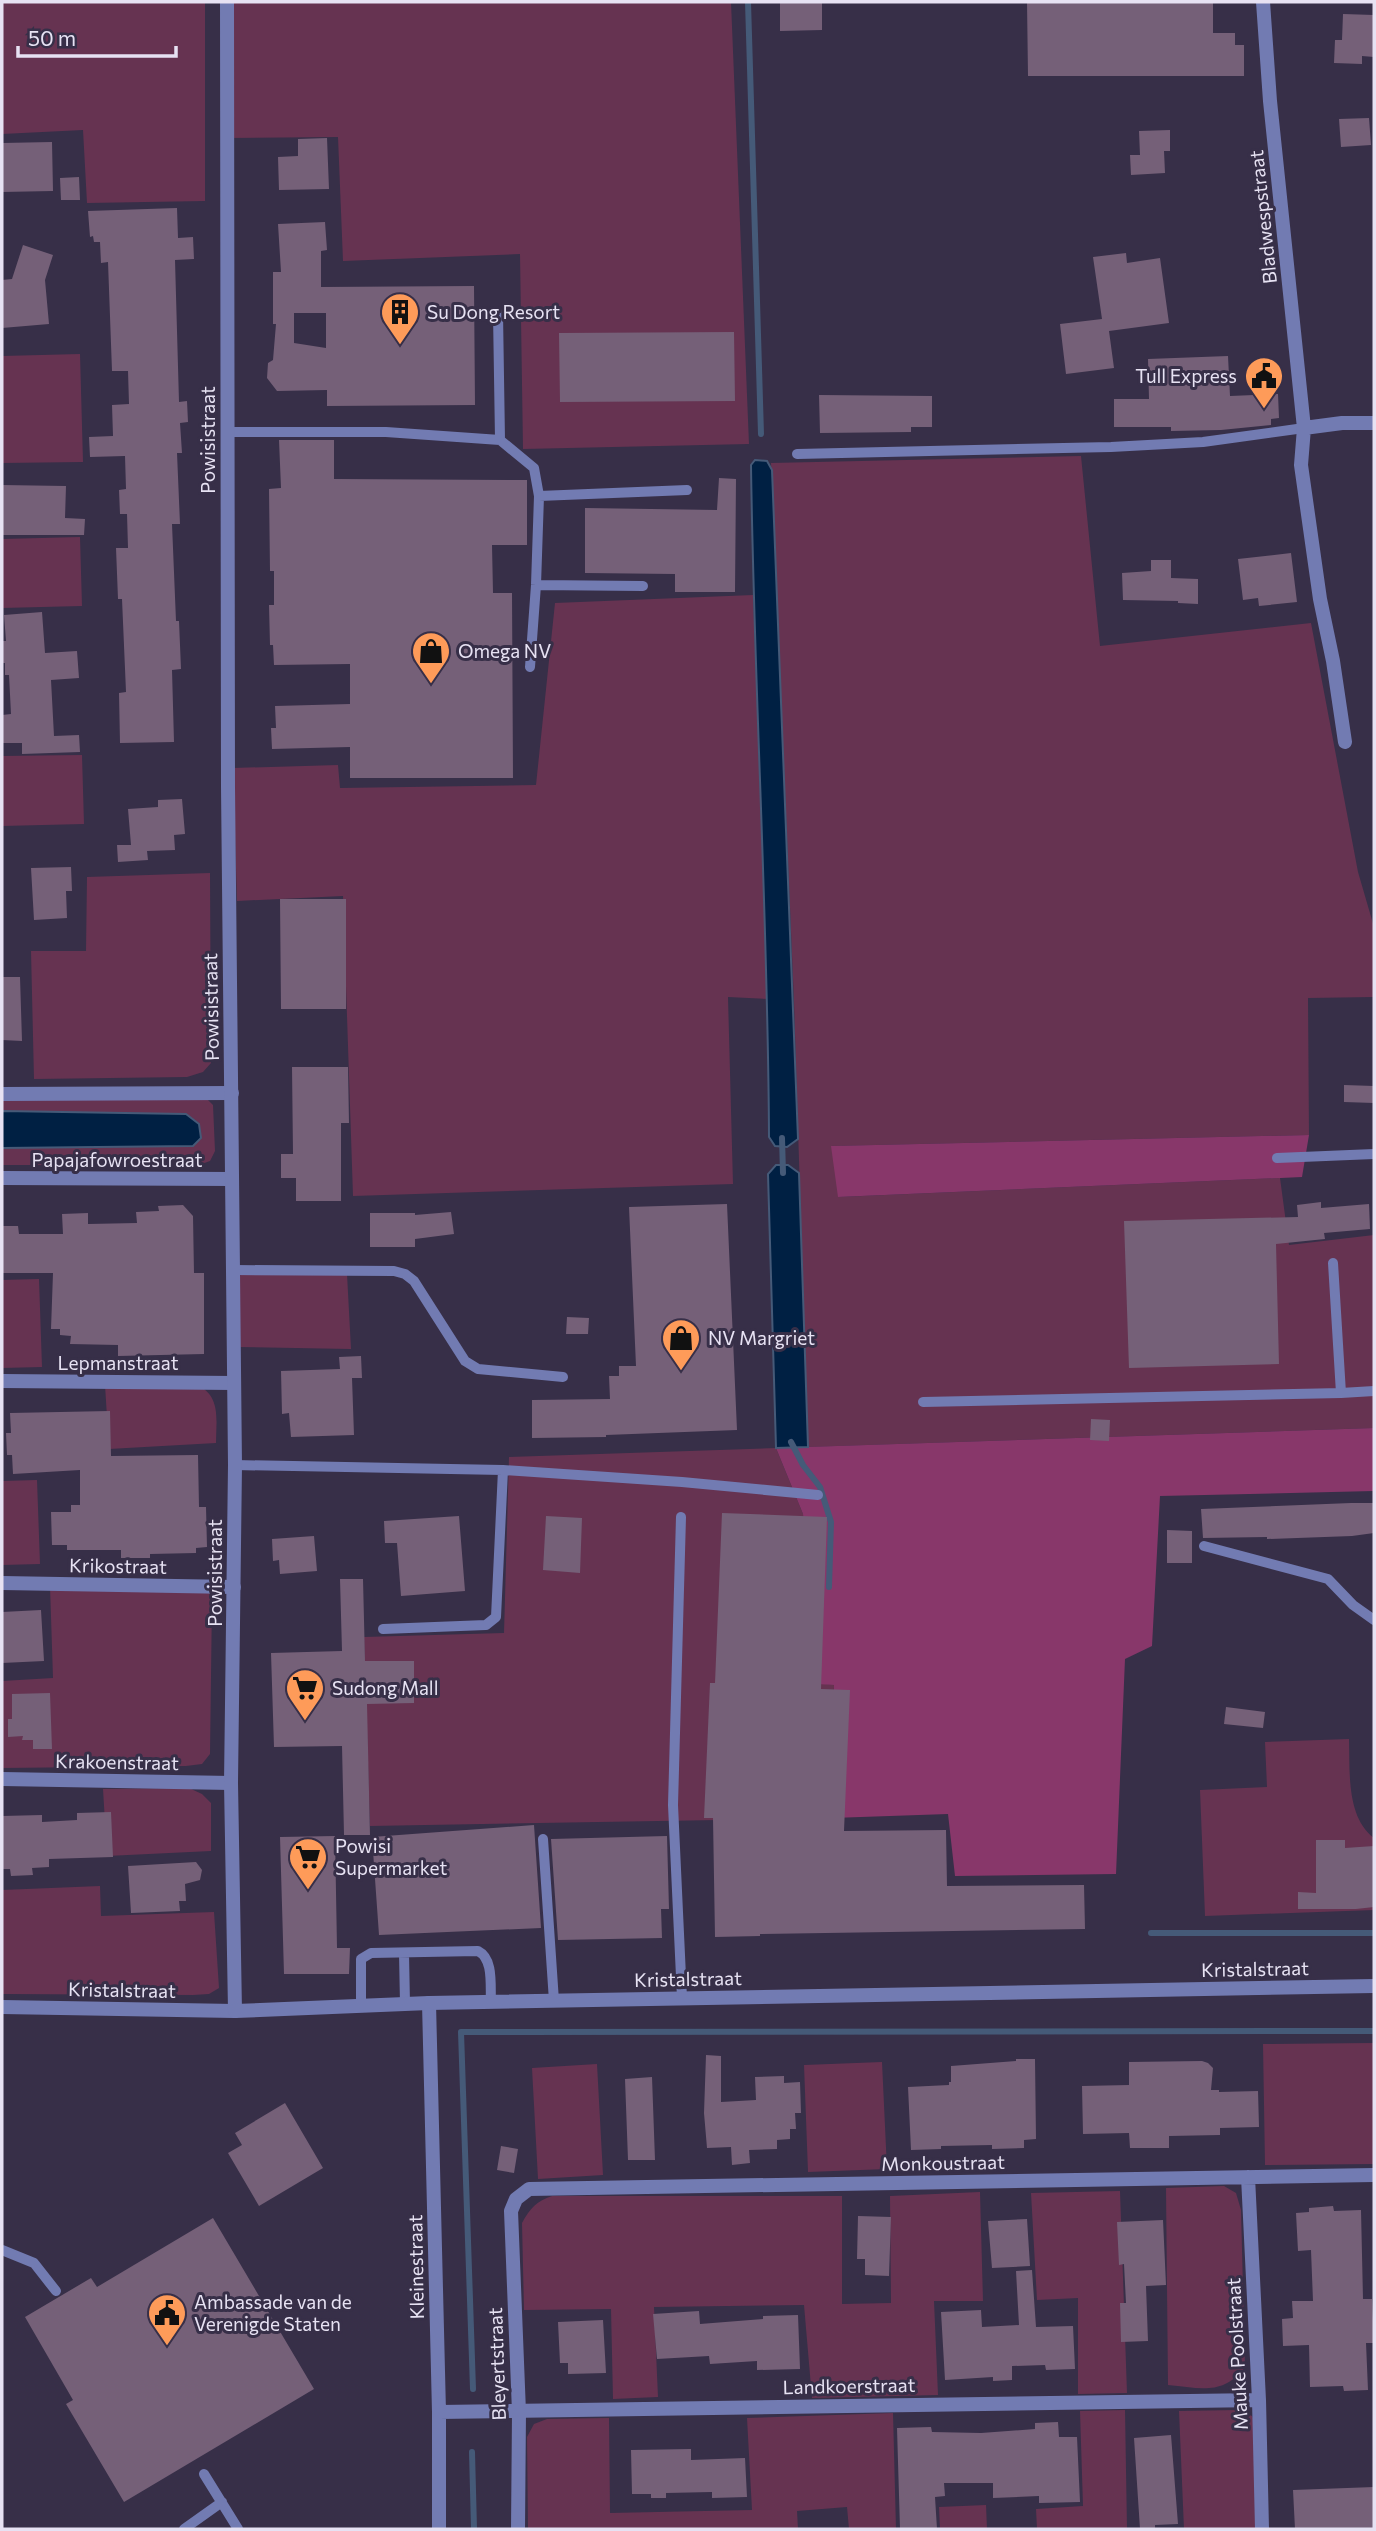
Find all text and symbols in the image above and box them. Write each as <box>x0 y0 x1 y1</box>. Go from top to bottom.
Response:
scale bar <box>18 14 175 58</box>
text: 50 m <box>28 25 76 50</box>
street label: Bladwespstraat <box>1244 149 1281 285</box>
building icon: Su Dong Resort <box>379 291 421 346</box>
place label: Su Dong Resort <box>427 300 560 323</box>
public building icon: Tull Express <box>1243 355 1285 410</box>
place label: Tull Express <box>1135 364 1237 387</box>
street label: Powisistraat <box>196 386 219 494</box>
shop icon: Omega NV <box>410 630 452 685</box>
place label: Omega NV <box>458 639 551 662</box>
street label: Powisistraat <box>198 953 223 1061</box>
street label: Papajafowroestraat <box>31 1148 203 1171</box>
shop icon: NV Margriet <box>660 1317 702 1372</box>
place label: NV Margriet <box>708 1326 815 1349</box>
street label: Lepmanstraat <box>58 1351 179 1374</box>
street label: Powisistraat <box>203 1519 226 1627</box>
street label: Krikostraat <box>69 1553 167 1578</box>
supermarket icon: Sudong Mall <box>284 1667 326 1722</box>
place label: Sudong Mall <box>332 1676 439 1699</box>
street label: Krakoenstraat <box>55 1749 179 1774</box>
place label: Powisi Supermarket <box>335 1834 447 1879</box>
supermarket icon: Powisi Supermarket <box>287 1836 329 1891</box>
street label: Kristalstraat <box>1201 1956 1309 1981</box>
street label: Kristalstraat <box>634 1966 742 1991</box>
street label: Kristalstraat <box>68 1977 176 2002</box>
street label: Monkoustraat <box>881 2150 1005 2175</box>
street label: Kleinestraat <box>403 2214 428 2320</box>
street label: Mauke Poolstraat <box>1221 2277 1252 2431</box>
place label: Ambassade van de Verenigde Staten <box>194 2290 352 2335</box>
public building icon: Ambassade van de Verenigde Staten <box>146 2292 188 2347</box>
street label: Bleyertstraat <box>483 2307 510 2421</box>
street label: Landkoerstraat <box>782 2373 916 2398</box>

